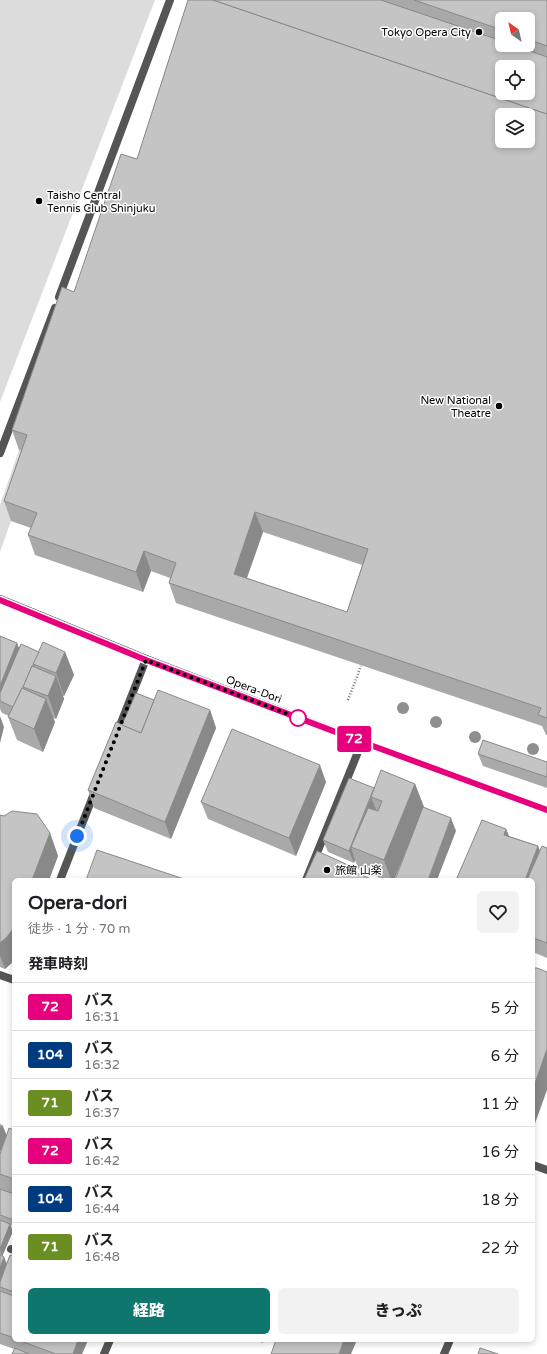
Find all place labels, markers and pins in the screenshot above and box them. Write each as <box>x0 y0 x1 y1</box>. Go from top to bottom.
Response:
place label: Tokyo Opera City <box>381 26 471 39</box>
marker: Tokyo Opera City <box>474 27 484 37</box>
place label: Taisho Central Tennis Club Shinjuku <box>47 189 155 215</box>
marker: Taisho Central Tennis Club Shinjuku <box>34 196 44 206</box>
place label: New National Theatre <box>420 394 491 420</box>
marker: New National Theatre <box>494 401 504 411</box>
unlabelled marker <box>289 709 307 727</box>
place label: 旅館 山楽 <box>335 864 382 877</box>
marker: 旅館 山楽 <box>322 865 332 875</box>

